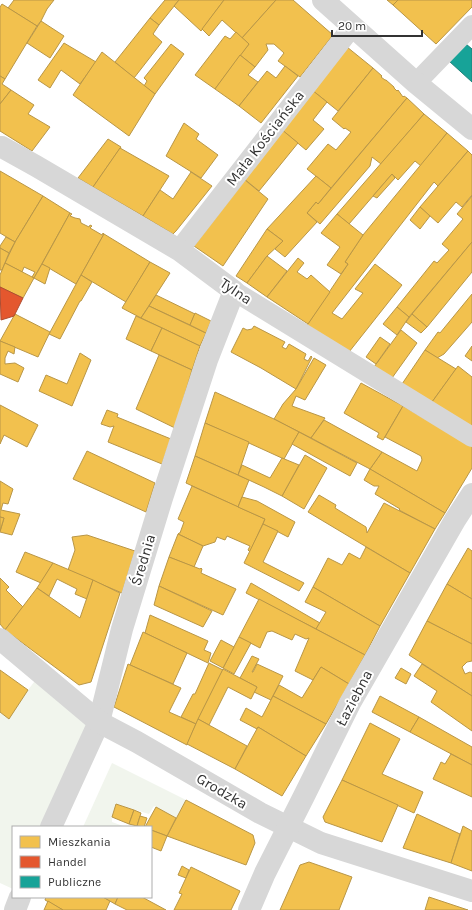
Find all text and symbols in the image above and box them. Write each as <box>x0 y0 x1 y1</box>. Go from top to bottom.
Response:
scale bar <box>332 12 422 38</box>
text: 20 m <box>338 19 366 33</box>
street label: Mała Kościańska <box>222 87 308 189</box>
street label: Tylna <box>217 274 255 308</box>
street label: Średnia <box>127 532 159 588</box>
street label: Łaziebna <box>332 667 376 729</box>
street label: Grodzka <box>193 769 251 813</box>
legend <box>12 826 152 898</box>
text: Mieszkania <box>48 835 111 849</box>
text: Handel <box>48 855 87 869</box>
text: Publiczne <box>48 875 101 889</box>

